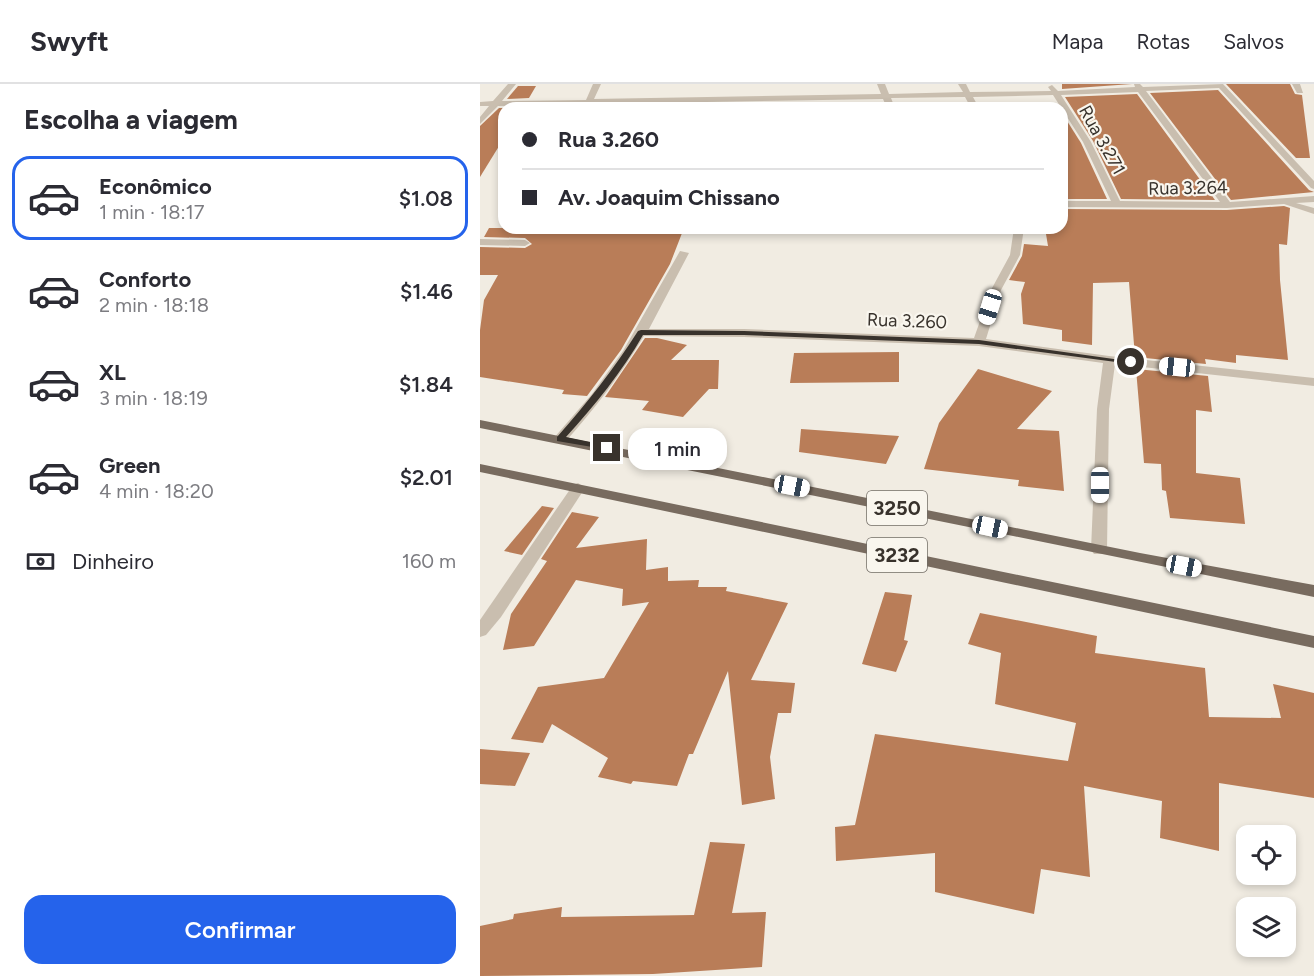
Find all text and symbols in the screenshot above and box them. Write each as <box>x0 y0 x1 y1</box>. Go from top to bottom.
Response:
text: Swyft <box>30 24 109 58</box>
text: Mapa <box>1052 29 1103 54</box>
text: Rotas <box>1136 29 1190 54</box>
text: Salvos <box>1223 29 1284 54</box>
street label: Rua 3.271 <box>1074 102 1130 178</box>
text: Escolha a viagem <box>24 103 238 136</box>
text: Rua 3.260 <box>558 126 659 153</box>
icon: car <box>27 171 81 225</box>
text: Econômico <box>99 173 212 200</box>
street label: Rua 3.264 <box>1148 176 1228 200</box>
text: Av. Joaquim Chissano <box>558 184 780 211</box>
text: $1.08 <box>399 185 453 212</box>
text: 1 min · 18:17 <box>99 200 205 224</box>
icon: car <box>27 264 81 318</box>
text: Conforto <box>99 266 191 293</box>
text: $1.46 <box>400 278 453 305</box>
car <box>976 287 1004 327</box>
text: 2 min · 18:18 <box>99 293 209 317</box>
street label: Rua 3.260 <box>867 309 947 333</box>
route start <box>1117 348 1144 375</box>
car <box>1158 356 1196 378</box>
icon: car <box>27 357 81 411</box>
text: XL <box>99 359 126 386</box>
text: $1.84 <box>399 371 453 398</box>
text: 3 min · 18:19 <box>99 386 208 410</box>
callout: 1 min <box>628 427 727 469</box>
route end <box>593 434 620 461</box>
text: 1 min <box>654 437 701 461</box>
icon: car <box>27 450 81 504</box>
text: Green <box>99 452 161 479</box>
text: $2.01 <box>400 464 453 491</box>
car <box>1091 467 1109 503</box>
car <box>773 474 811 498</box>
text: 4 min · 18:20 <box>99 479 214 503</box>
road number: 3250 <box>867 491 927 525</box>
car <box>971 514 1009 540</box>
road number: 3232 <box>867 538 927 572</box>
icon: cash <box>24 545 57 578</box>
text: Dinheiro <box>72 548 154 575</box>
text: 160 m <box>402 549 456 573</box>
car <box>1165 554 1203 578</box>
map controls <box>1236 825 1296 957</box>
button: locate <box>1236 825 1296 885</box>
button: Confirmar <box>24 895 456 964</box>
button: layers <box>1236 897 1296 957</box>

